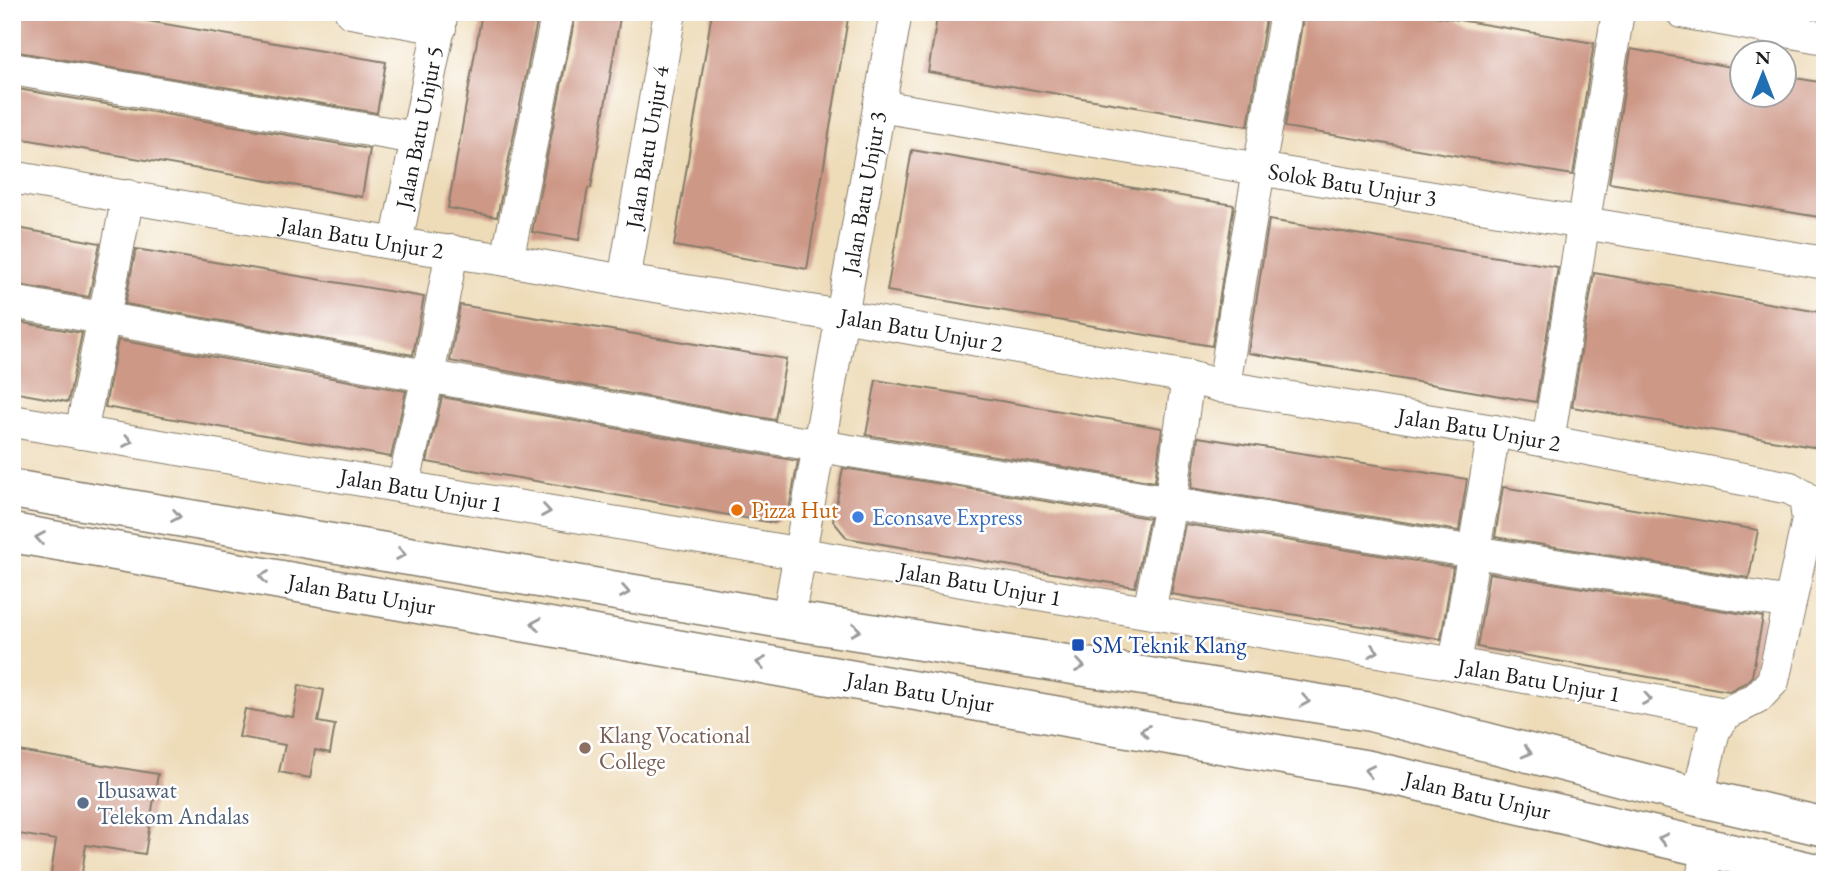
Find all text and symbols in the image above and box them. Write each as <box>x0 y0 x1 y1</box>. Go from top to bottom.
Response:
north arrow <box>1728 38 1798 108</box>
street label: Jalan Batu Unjur 5 <box>388 43 450 213</box>
text: N <box>1755 45 1771 70</box>
street label: Jalan Batu Unjur 4 <box>618 62 676 233</box>
street label: Jalan Batu Unjur 3 <box>834 109 893 279</box>
street label: Solok Batu Unjur 3 <box>1266 156 1439 213</box>
street label: Jalan Batu Unjur 2 <box>276 209 445 266</box>
street label: Jalan Batu Unjur 2 <box>835 301 1005 359</box>
street label: Jalan Batu Unjur 2 <box>1394 400 1563 459</box>
one-way arrow <box>122 433 134 448</box>
street label: Jalan Batu Unjur 1 <box>335 461 505 519</box>
place label: Pizza Hut <box>751 495 839 525</box>
marker: Pizza Hut <box>729 502 745 518</box>
place label: Econsave Express <box>872 502 1022 532</box>
one-way arrow <box>540 503 551 518</box>
one-way arrow <box>170 508 182 523</box>
marker: Econsave Express <box>850 509 866 525</box>
one-way arrow <box>34 531 46 546</box>
one-way arrow <box>395 546 406 561</box>
street label: Jalan Batu Unjur 1 <box>894 555 1064 613</box>
street label: Jalan Batu Unjur <box>284 566 438 622</box>
one-way arrow <box>258 570 270 585</box>
one-way arrow <box>619 584 631 599</box>
one-way arrow <box>530 617 542 632</box>
one-way arrow <box>850 622 862 637</box>
place label: SM Teknik Klang <box>1092 630 1247 660</box>
marker: SM Teknik Klang <box>1070 637 1086 653</box>
one-way arrow <box>1369 643 1380 658</box>
street label: Jalan Batu Unjur 1 <box>1453 651 1623 709</box>
one-way arrow <box>755 657 767 672</box>
one-way arrow <box>1075 658 1086 673</box>
street label: Jalan Batu Unjur <box>842 664 997 719</box>
one-way arrow <box>1641 691 1653 706</box>
one-way arrow <box>1299 693 1311 708</box>
place label: Klang Vocational College <box>599 720 750 776</box>
one-way arrow <box>1139 724 1151 739</box>
marker: Klang Vocational College <box>577 740 593 756</box>
one-way arrow <box>1520 744 1532 758</box>
street label: Jalan Batu Unjur <box>1400 763 1554 826</box>
one-way arrow <box>1363 764 1375 779</box>
place label: Ibusawat Telekom Andalas <box>97 775 249 831</box>
marker: Ibusawat Telekom Andalas <box>75 795 91 811</box>
one-way arrow <box>1657 832 1669 847</box>

